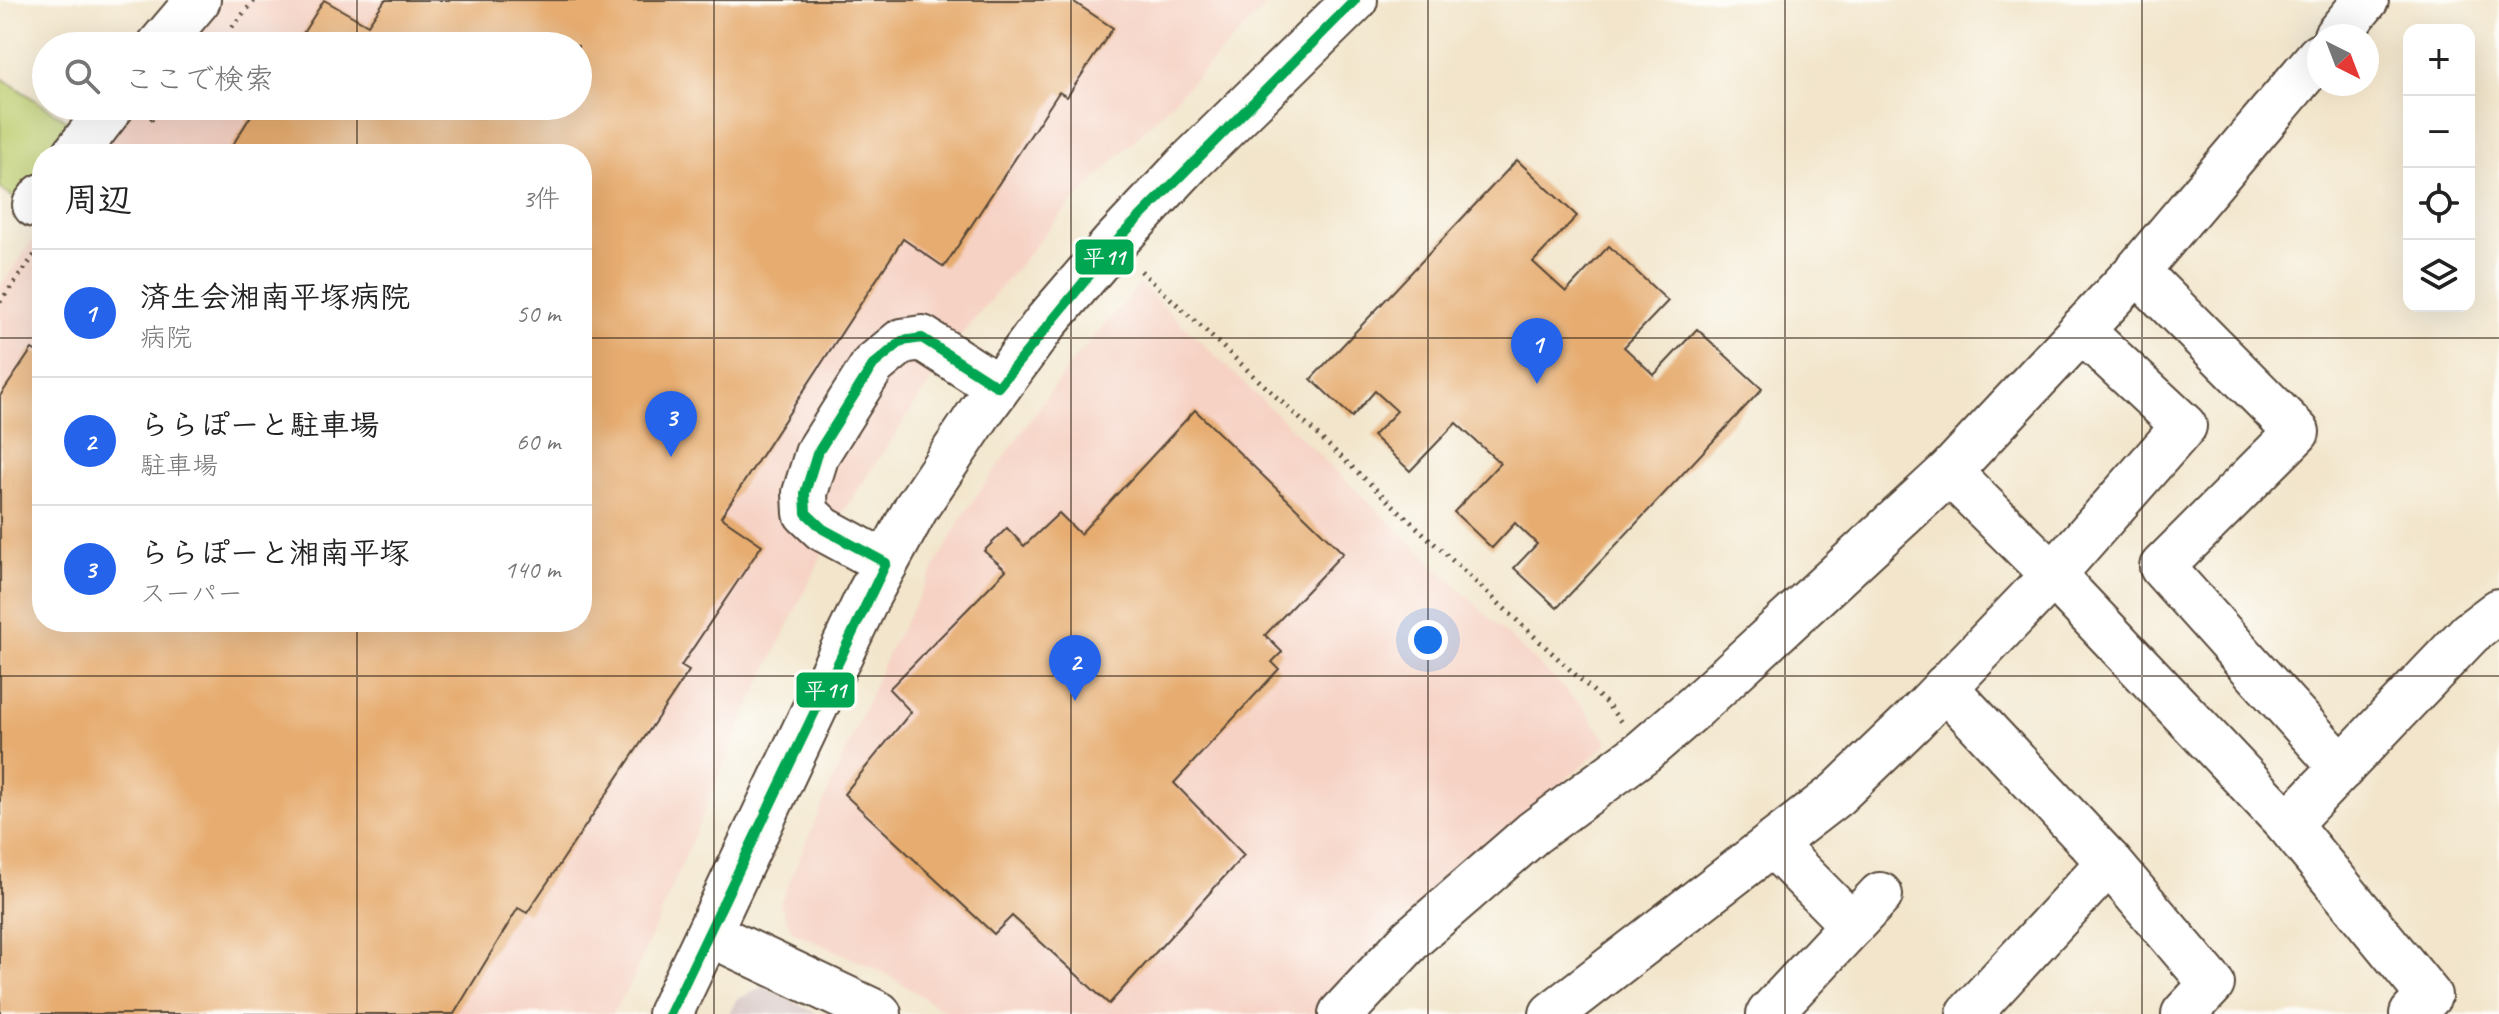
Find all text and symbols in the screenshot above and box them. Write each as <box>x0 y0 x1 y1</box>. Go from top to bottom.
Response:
north arrow <box>2307 24 2379 96</box>
map controls <box>2403 24 2475 312</box>
button: + <box>2403 24 2475 96</box>
search box <box>32 32 592 120</box>
icon: search <box>60 54 104 98</box>
text: ここで検索 <box>124 60 274 98</box>
button: − <box>2403 96 2475 168</box>
button: locate <box>2403 168 2475 240</box>
text: 周辺 <box>64 178 132 221</box>
text: 3件 <box>522 182 560 215</box>
line badge: 平11 <box>1074 238 1135 276</box>
button: layers <box>2403 240 2475 312</box>
text: 平11 <box>1083 244 1127 272</box>
text: 済生会湘南平塚病院 <box>140 278 410 316</box>
text: 1 <box>84 297 96 330</box>
text: 50 m <box>516 297 560 330</box>
pin: 1 <box>1511 318 1563 384</box>
text: 病院 <box>140 321 192 354</box>
pin: 3 <box>645 391 697 457</box>
text: ららぽーと駐車場 <box>140 406 379 444</box>
text: 2 <box>84 425 96 458</box>
text: 60 m <box>516 425 560 458</box>
text: 駐車場 <box>140 449 218 482</box>
text: ららぽーと湘南平塚 <box>140 534 409 572</box>
text: 3 <box>84 553 96 586</box>
text: 140 m <box>504 553 560 586</box>
text: スーパー <box>140 577 243 610</box>
your location <box>1408 620 1448 660</box>
pin: 2 <box>1049 635 1101 701</box>
line badge: 平11 <box>795 671 856 709</box>
text: 平11 <box>804 677 848 705</box>

